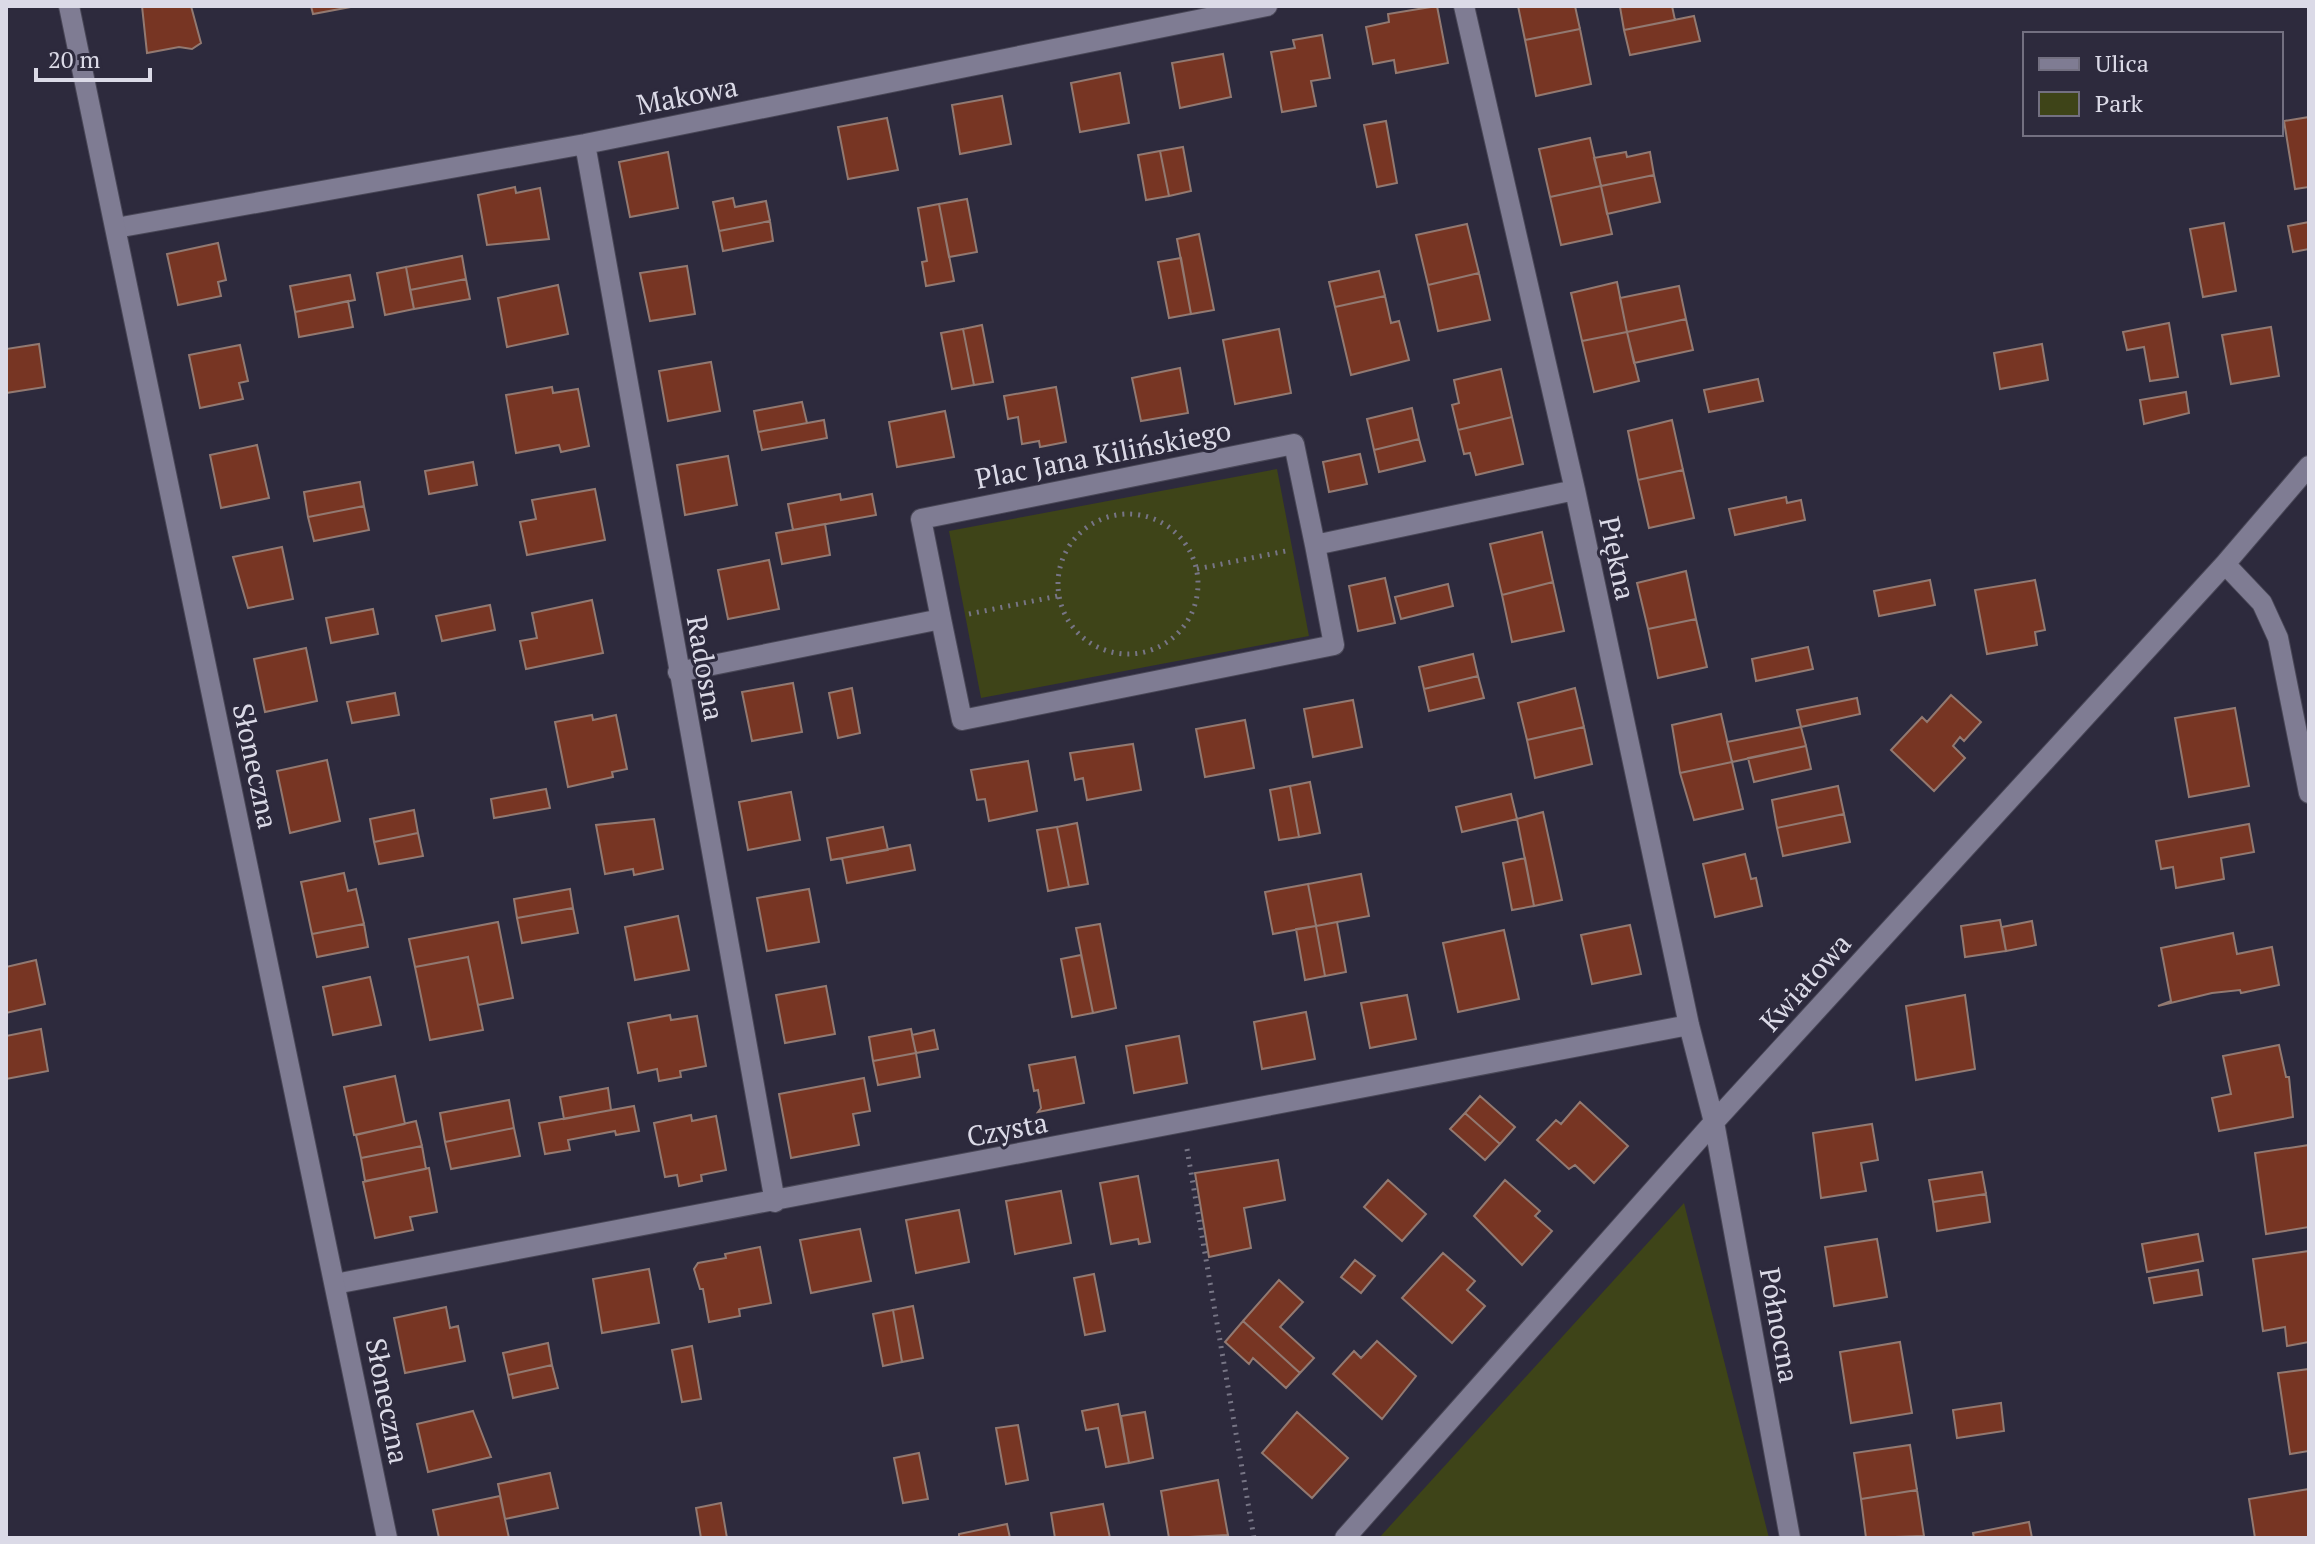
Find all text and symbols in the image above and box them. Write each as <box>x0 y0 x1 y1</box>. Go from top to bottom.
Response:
scale bar <box>36 32 150 82</box>
legend <box>2023 32 2283 136</box>
text: 20 m <box>48 43 100 75</box>
text: Ulica <box>2095 47 2149 79</box>
street label: Makowa <box>633 67 741 123</box>
text: Park <box>2095 87 2144 119</box>
street label: Plac Jana Kilińskiego <box>972 411 1234 497</box>
street label: Piękna <box>1591 513 1645 603</box>
street label: Radosna <box>679 613 733 723</box>
street label: Słoneczna <box>225 700 287 832</box>
street label: Kwiatowa <box>1751 925 1859 1039</box>
street label: Czysta <box>963 1103 1051 1155</box>
street label: Północna <box>1752 1264 1808 1386</box>
street label: Słoneczna <box>358 1335 418 1467</box>

